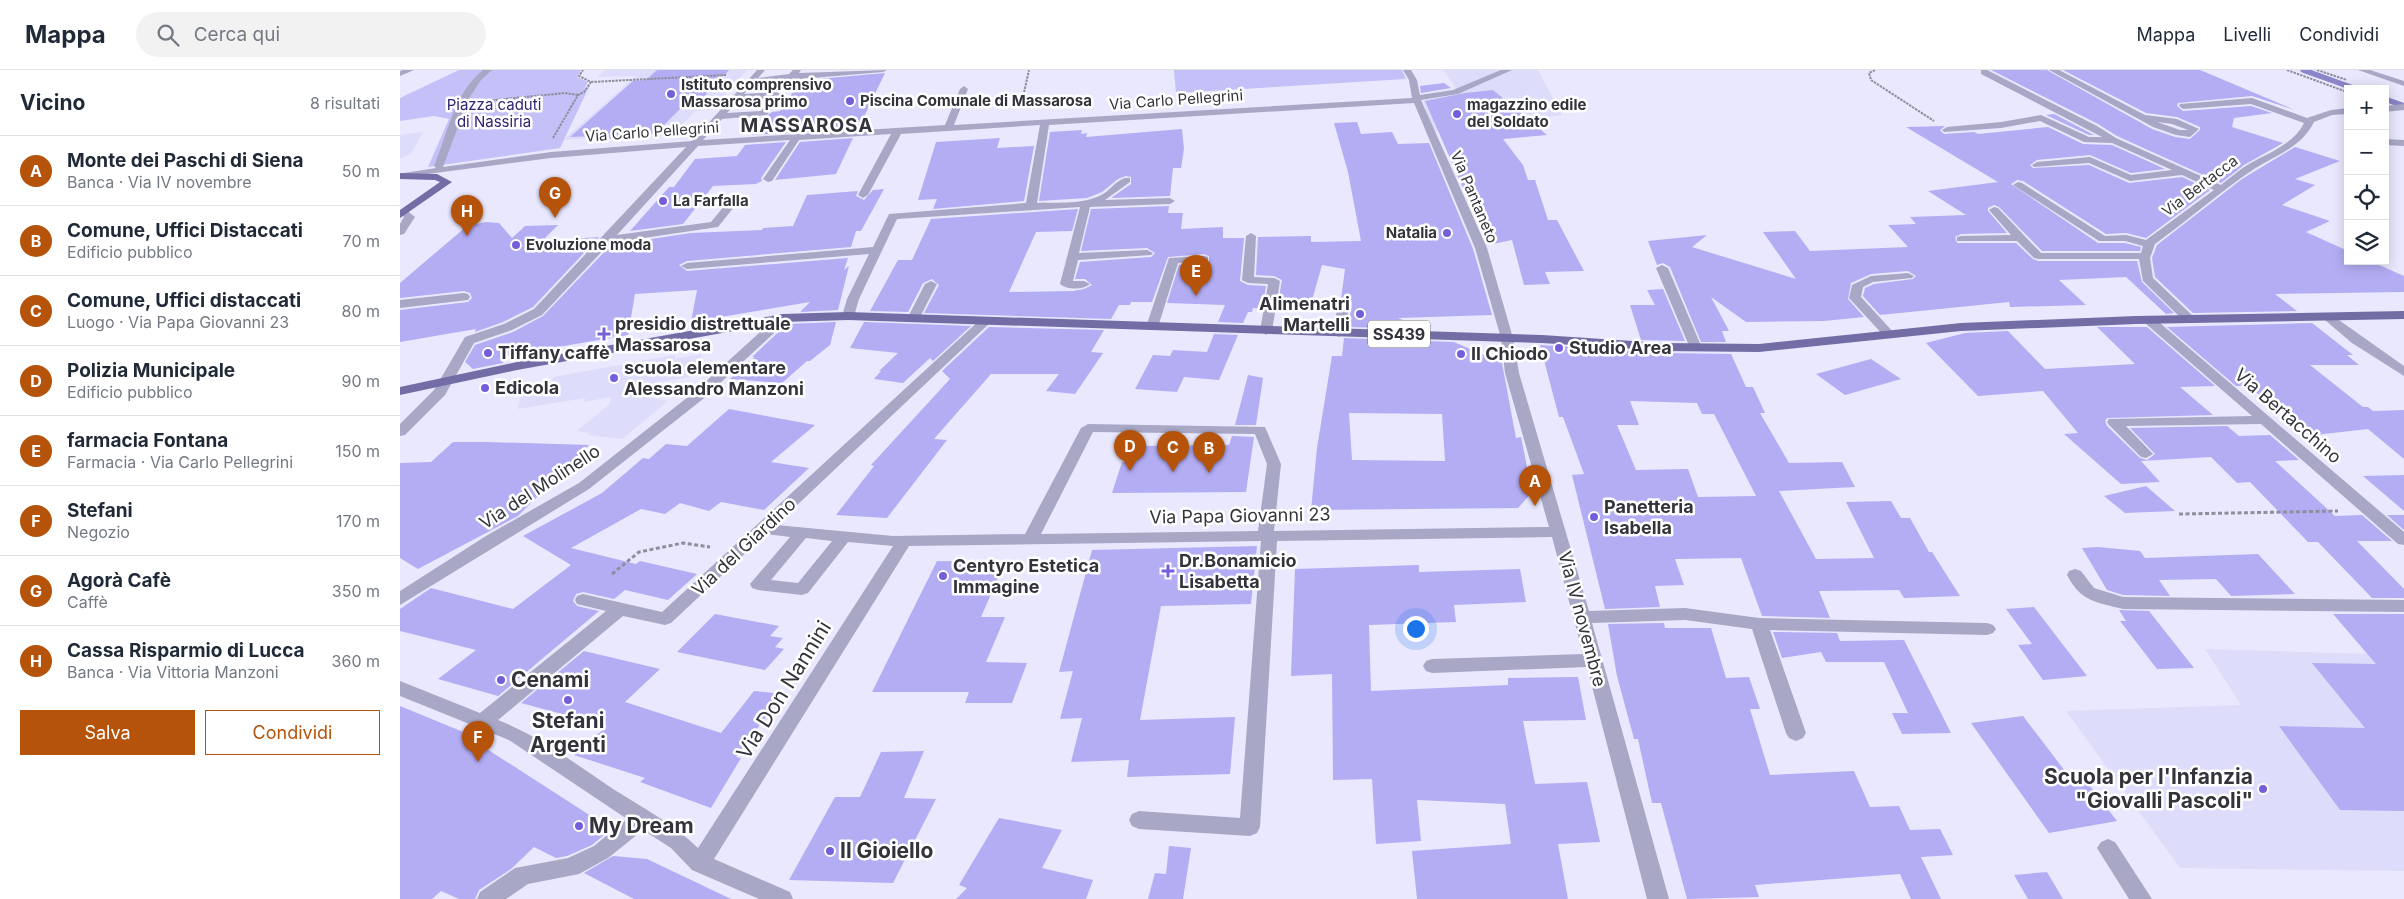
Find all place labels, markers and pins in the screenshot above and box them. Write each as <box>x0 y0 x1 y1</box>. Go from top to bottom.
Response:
place label: Istituto comprensivo Massarosa primo <box>681 75 832 111</box>
marker: Istituto comprensivo Massarosa primo <box>665 88 677 100</box>
place label: Piscina Comunale di Massarosa <box>860 91 1092 110</box>
marker: Piscina Comunale di Massarosa <box>844 95 856 107</box>
place label: magazzino edile del Soldato <box>1467 95 1586 131</box>
marker: magazzino edile del Soldato <box>1451 108 1463 120</box>
pin: G <box>539 177 571 218</box>
place label: La Farfalla <box>673 191 749 210</box>
pin: H <box>451 195 483 236</box>
marker: La Farfalla <box>657 195 669 207</box>
place label: Natalia <box>1386 223 1437 242</box>
marker: Natalia <box>1441 227 1453 239</box>
place label: Evoluzione moda <box>526 235 651 254</box>
marker: Evoluzione moda <box>510 239 522 251</box>
pin: E <box>1180 255 1212 296</box>
place label: Alimenatri Martelli <box>1259 293 1350 335</box>
marker: Alimenatri Martelli <box>1354 308 1366 320</box>
place label: presidio distrettuale Massarosa <box>615 313 791 355</box>
marker: presidio distrettuale Massarosa <box>597 327 611 341</box>
place label: Studio Area <box>1569 337 1672 358</box>
place label: Tiffany caffè <box>498 342 610 363</box>
marker: Studio Area <box>1553 342 1565 354</box>
place label: Il Chiodo <box>1471 343 1548 364</box>
marker: Tiffany caffè <box>482 347 494 359</box>
marker: Il Chiodo <box>1455 348 1467 360</box>
place label: scuola elementare Alessandro Manzoni <box>624 357 804 399</box>
marker: scuola elementare Alessandro Manzoni <box>608 372 620 384</box>
place label: Edicola <box>495 377 559 398</box>
marker: Edicola <box>479 382 491 394</box>
pin: D <box>1114 430 1146 471</box>
pin: C <box>1157 431 1189 472</box>
pin: B <box>1193 432 1225 473</box>
pin: A <box>1519 465 1551 506</box>
place label: Panetteria Isabella <box>1604 496 1694 538</box>
marker: Panetteria Isabella <box>1588 511 1600 523</box>
place label: Dr.Bonamicio Lisabetta <box>1179 550 1297 592</box>
place label: Centyro Estetica Immagine <box>953 555 1099 597</box>
marker: Dr.Bonamicio Lisabetta <box>1161 564 1175 578</box>
marker: Centyro Estetica Immagine <box>937 570 949 582</box>
place label: Cenami <box>511 667 589 692</box>
marker: Cenami <box>495 674 507 686</box>
marker: Stefani Argenti <box>562 694 574 706</box>
place label: Stefani Argenti <box>530 708 606 757</box>
pin: F <box>462 721 494 762</box>
place label: Scuola per l'Infanzia "Giovalli Pascoli" <box>2044 764 2253 813</box>
marker: Scuola per l'Infanzia "Giovalli Pascoli" <box>2257 783 2269 795</box>
place label: My Dream <box>589 813 694 838</box>
marker: My Dream <box>573 820 585 832</box>
place label: Il Gioiello <box>840 838 933 863</box>
marker: Il Gioiello <box>824 845 836 857</box>

